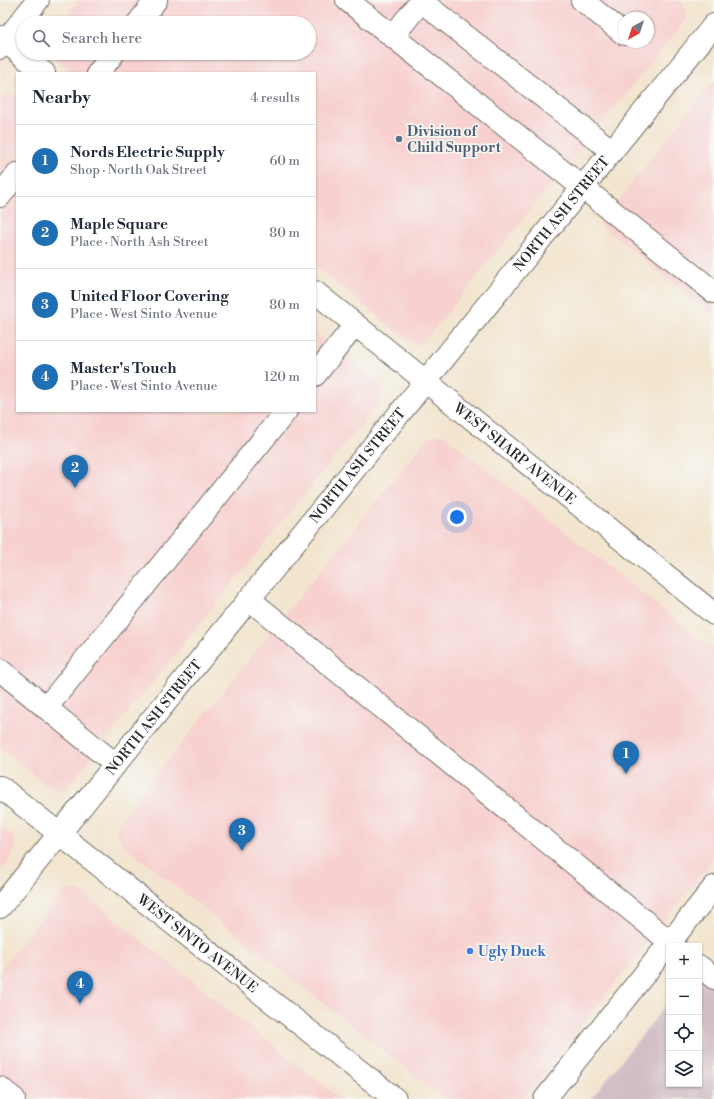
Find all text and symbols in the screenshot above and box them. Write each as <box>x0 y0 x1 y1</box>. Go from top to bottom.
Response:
north arrow <box>618 12 654 48</box>
search box <box>16 16 316 60</box>
icon: search <box>30 27 52 49</box>
text: Search here <box>62 29 142 48</box>
text: Nearby <box>32 87 91 109</box>
text: 4 results <box>250 90 300 106</box>
place label: Division of Child Support <box>407 123 502 157</box>
marker: Division of Child Support <box>394 134 404 144</box>
text: Nords Electric Supply <box>70 143 225 162</box>
text: 1 <box>42 153 48 169</box>
text: 60 m <box>269 153 300 169</box>
street label: NORTH ASH STREET <box>510 153 614 276</box>
text: Shop · North Oak Street <box>70 162 207 178</box>
text: Maple Square <box>70 215 168 234</box>
text: 2 <box>41 225 49 241</box>
text: 80 m <box>269 225 300 241</box>
text: Place · North Ash Street <box>70 234 208 250</box>
text: United Floor Covering <box>70 287 229 306</box>
text: 3 <box>41 297 49 313</box>
text: 80 m <box>269 297 300 313</box>
text: Place · West Sinto Avenue <box>70 306 217 322</box>
text: Master's Touch <box>70 359 177 378</box>
text: 4 <box>41 369 49 385</box>
text: 120 m <box>264 369 300 385</box>
text: Place · West Sinto Avenue <box>70 378 217 394</box>
street label: WEST SHARP AVENUE <box>449 399 579 509</box>
street label: NORTH ASH STREET <box>306 405 410 527</box>
pin: 2 <box>62 455 88 488</box>
your location <box>447 507 467 527</box>
street label: NORTH ASH STREET <box>102 657 206 779</box>
pin: 1 <box>613 741 639 774</box>
pin: 3 <box>229 818 255 851</box>
street label: WEST SINTO AVENUE <box>132 890 261 997</box>
place label: Ugly Duck <box>478 943 546 961</box>
map controls <box>666 943 702 1087</box>
button: + <box>666 943 702 979</box>
marker: Ugly Duck <box>465 946 475 956</box>
pin: 4 <box>67 971 93 1004</box>
button: − <box>666 979 702 1015</box>
button: locate <box>666 1015 702 1051</box>
button: layers <box>666 1051 702 1087</box>

